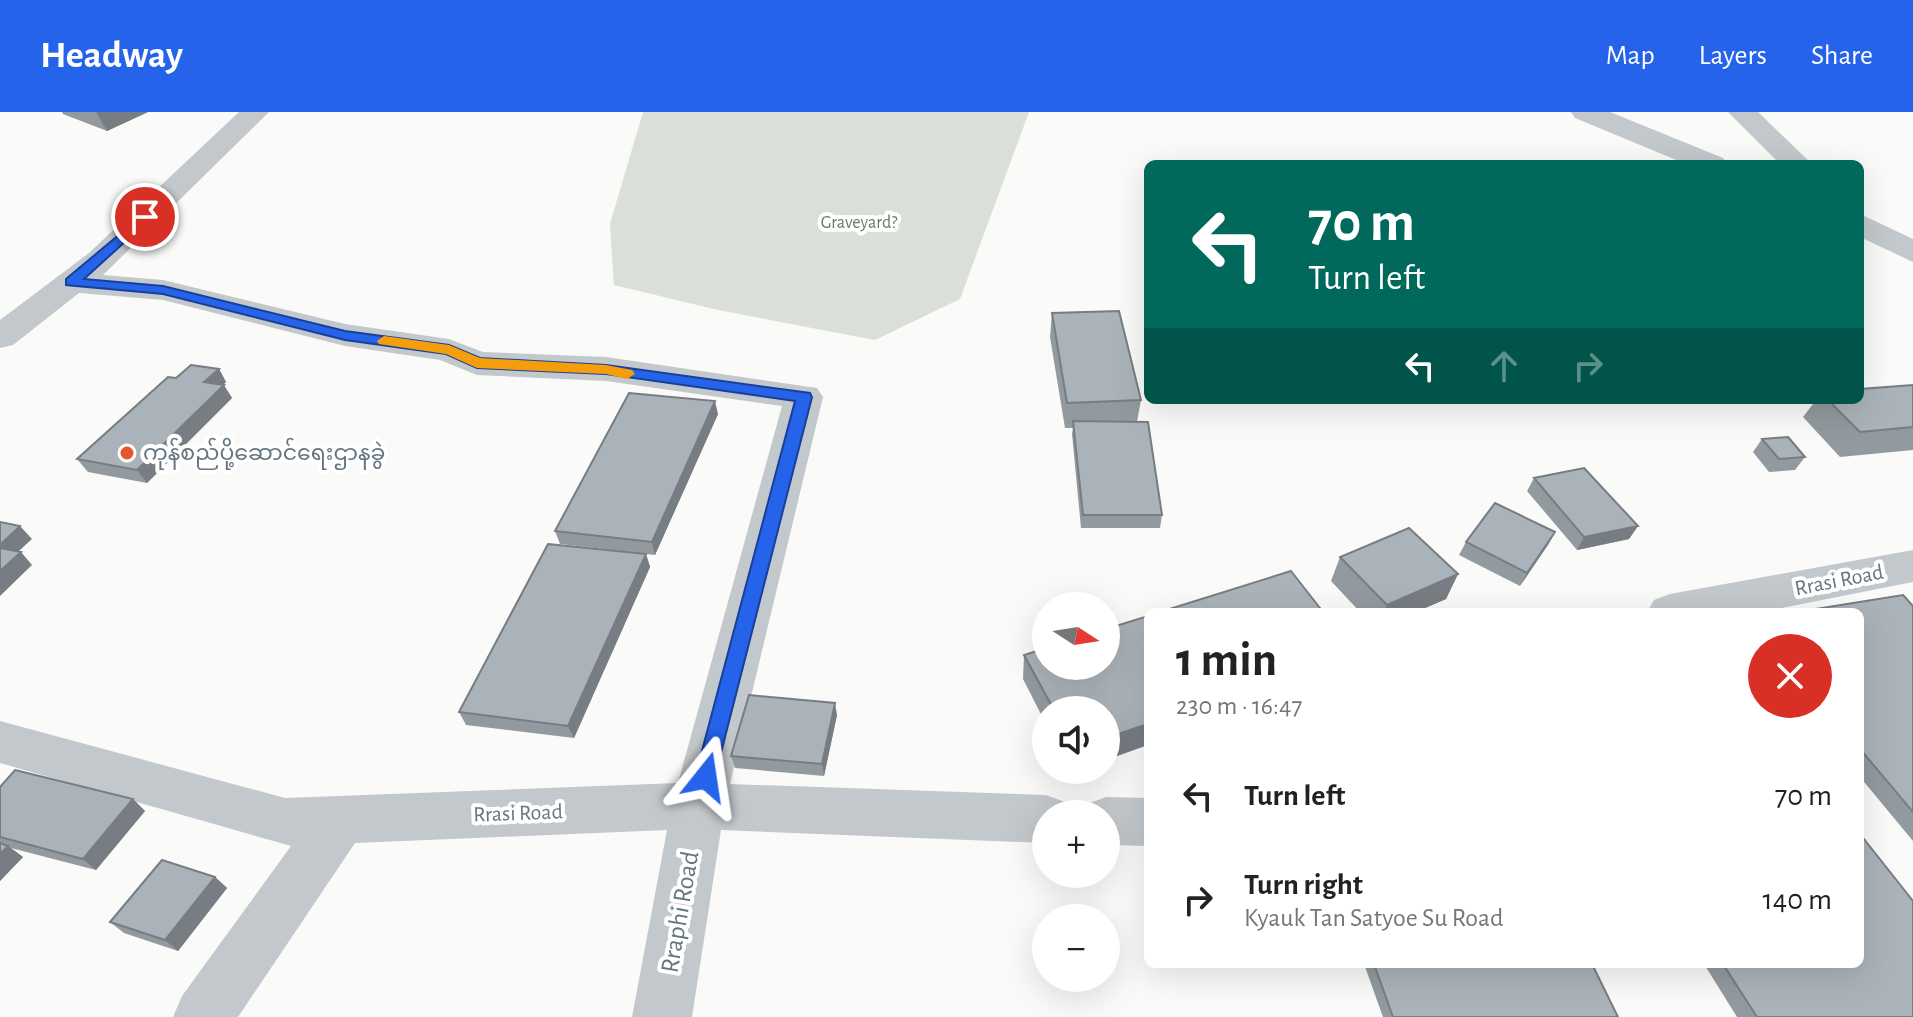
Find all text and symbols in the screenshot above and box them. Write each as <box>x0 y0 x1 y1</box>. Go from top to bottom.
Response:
text: Headway <box>40 37 183 75</box>
text: Map <box>1606 42 1655 70</box>
text: Layers <box>1699 42 1767 70</box>
text: Share <box>1811 42 1873 70</box>
pin <box>111 183 179 251</box>
icon: left <box>1176 192 1280 296</box>
icon: arrive <box>123 195 167 239</box>
text: 70 m <box>1308 195 1415 251</box>
park label: Graveyard? <box>821 214 898 232</box>
text: Turn left <box>1308 260 1425 296</box>
icon: left <box>1398 344 1442 388</box>
icon: ahead <box>1482 344 1526 388</box>
icon: right <box>1566 344 1610 388</box>
place label: ကုန်စည်ပို့ဆောင်ရေးဌာနခွဲ <box>143 437 385 470</box>
marker: ကုန်စည်ပို့ဆောင်ရေးဌာနခွဲ <box>118 444 136 462</box>
street label: Rrasi Road <box>1793 561 1885 599</box>
north arrow <box>1032 592 1120 680</box>
map controls <box>1032 592 1120 992</box>
button: close <box>1748 634 1832 718</box>
text: 1 min <box>1176 637 1277 685</box>
text: 230 m · 16:47 <box>1176 693 1302 719</box>
button: sound <box>1032 696 1120 784</box>
position arrow <box>664 735 748 819</box>
icon: left <box>1176 774 1220 818</box>
text: Turn left <box>1244 781 1345 811</box>
text: 70 m <box>1775 781 1832 811</box>
street label: Rrasi Road <box>473 800 563 826</box>
button: + <box>1032 800 1120 888</box>
street label: Rraphi Road <box>657 849 703 975</box>
text: Turn right <box>1244 870 1363 900</box>
icon: right <box>1176 878 1220 922</box>
text: 140 m <box>1762 885 1832 915</box>
button: − <box>1032 904 1120 992</box>
text: Kyauk Tan Satyoe Su Road <box>1244 905 1503 931</box>

